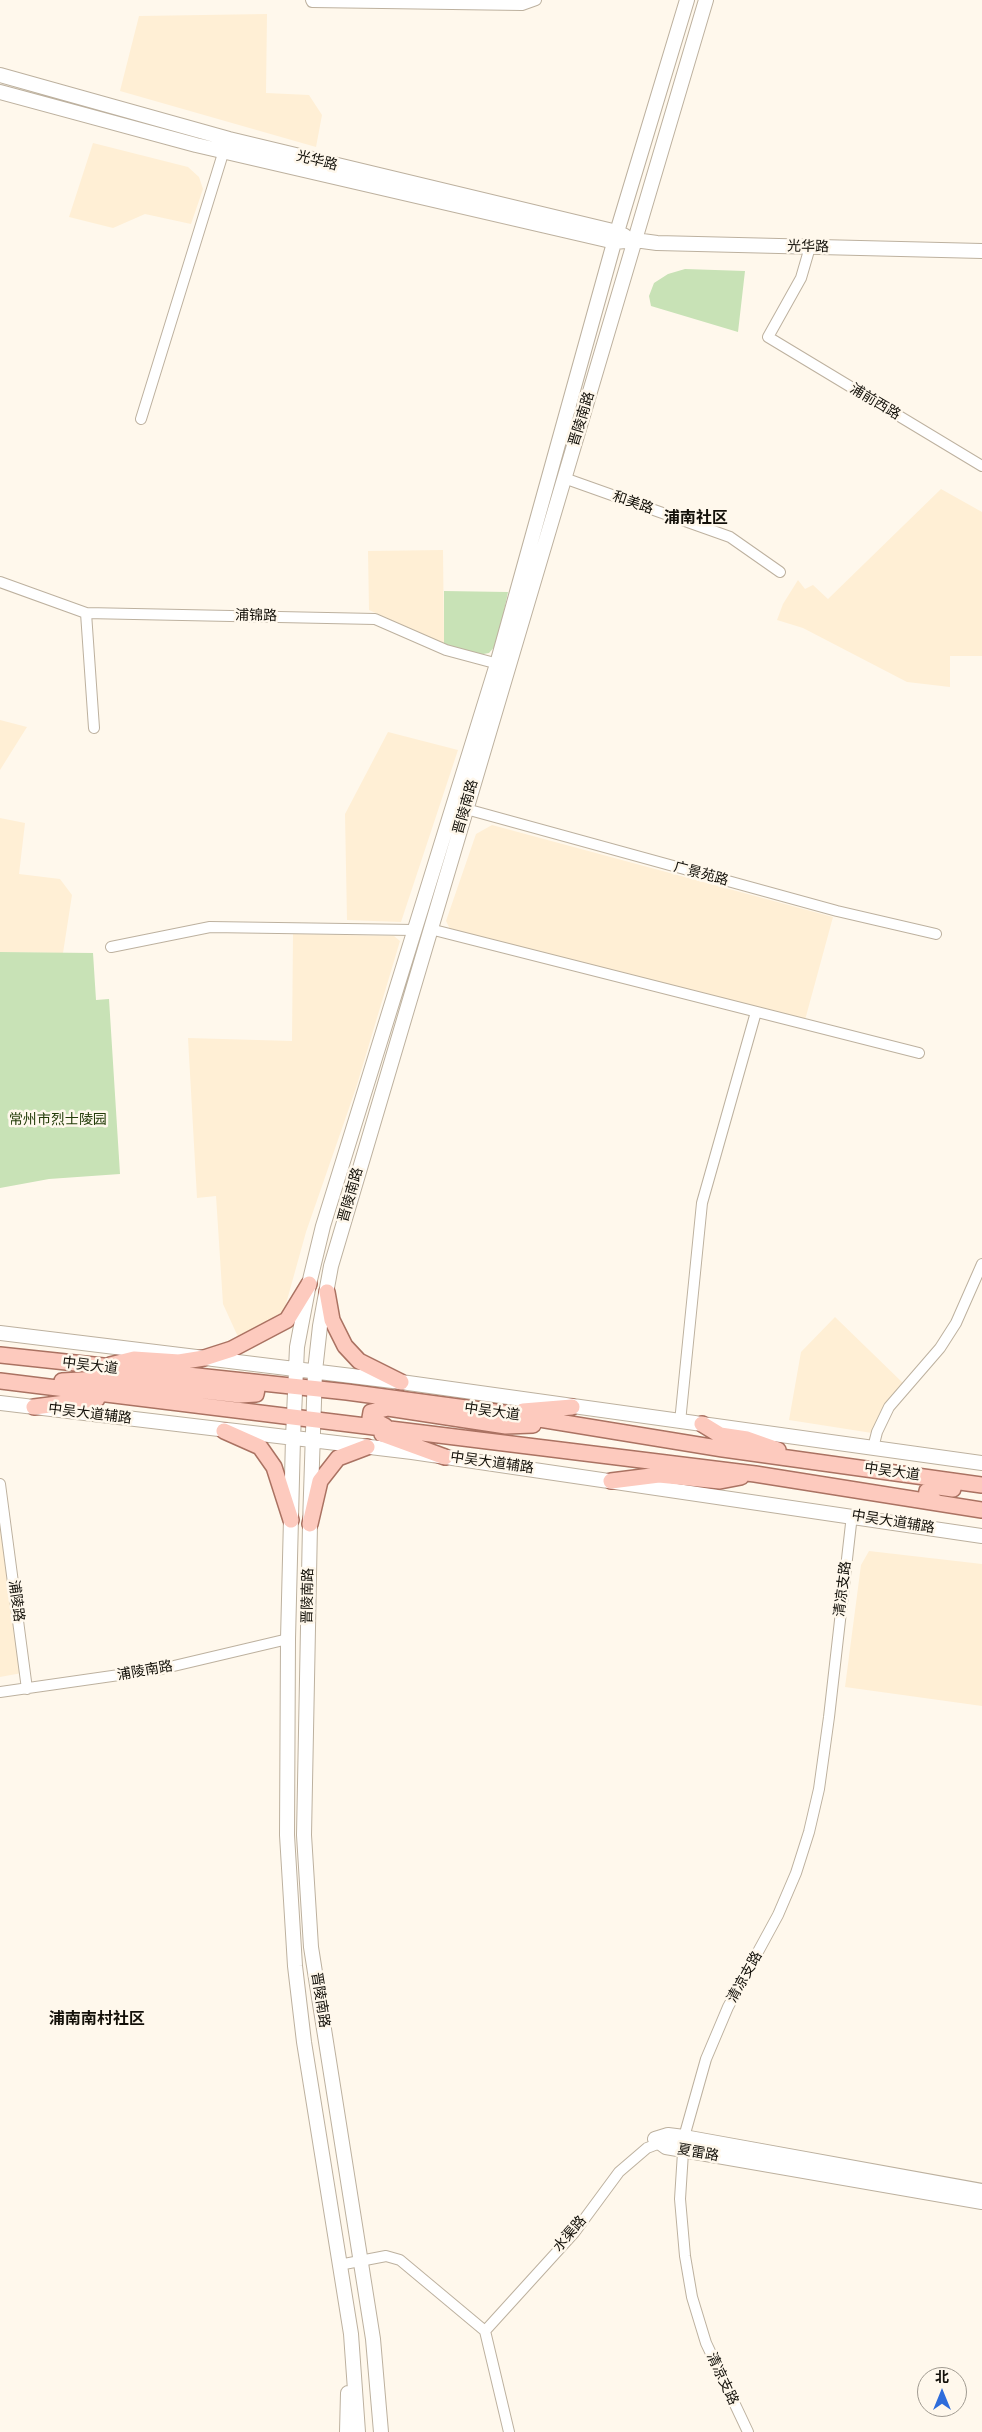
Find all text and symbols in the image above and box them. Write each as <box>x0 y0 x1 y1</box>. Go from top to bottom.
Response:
street label: 光华路 <box>295 148 339 174</box>
street label: 光华路 <box>787 238 829 256</box>
street label: 浦前西路 <box>847 380 903 424</box>
street label: 晋陵南路 <box>566 390 598 448</box>
street label: 和美路 <box>610 488 656 518</box>
district label: 浦南社区 <box>664 509 728 529</box>
street label: 浦锦路 <box>235 607 277 625</box>
street label: 晋陵南路 <box>450 778 482 836</box>
street label: 广景苑路 <box>672 859 730 889</box>
park label: 常州市烈士陵园 <box>9 1112 107 1128</box>
street label: 晋陵南路 <box>335 1166 367 1224</box>
street label: 中吴大道 <box>61 1354 119 1378</box>
street label: 中吴大道 <box>463 1400 521 1424</box>
street label: 中吴大道辅路 <box>47 1401 133 1427</box>
street label: 中吴大道辅路 <box>449 1449 535 1477</box>
street label: 中吴大道 <box>863 1460 921 1484</box>
street label: 中吴大道辅路 <box>850 1507 936 1537</box>
street label: 清凉支路 <box>831 1560 855 1618</box>
street label: 晋陵南路 <box>299 1568 317 1624</box>
street label: 浦陵路 <box>5 1579 27 1623</box>
street label: 浦陵南路 <box>116 1658 174 1684</box>
street label: 清凉支路 <box>724 1948 766 2006</box>
street label: 晋陵南路 <box>307 1971 333 2029</box>
district label: 浦南南村社区 <box>49 2010 145 2030</box>
street label: 夏雷路 <box>676 2141 720 2165</box>
street label: 水渠路 <box>550 2213 590 2255</box>
street label: 清凉支路 <box>703 2350 741 2408</box>
north arrow <box>917 2367 967 2417</box>
text: 北 <box>935 2369 949 2386</box>

